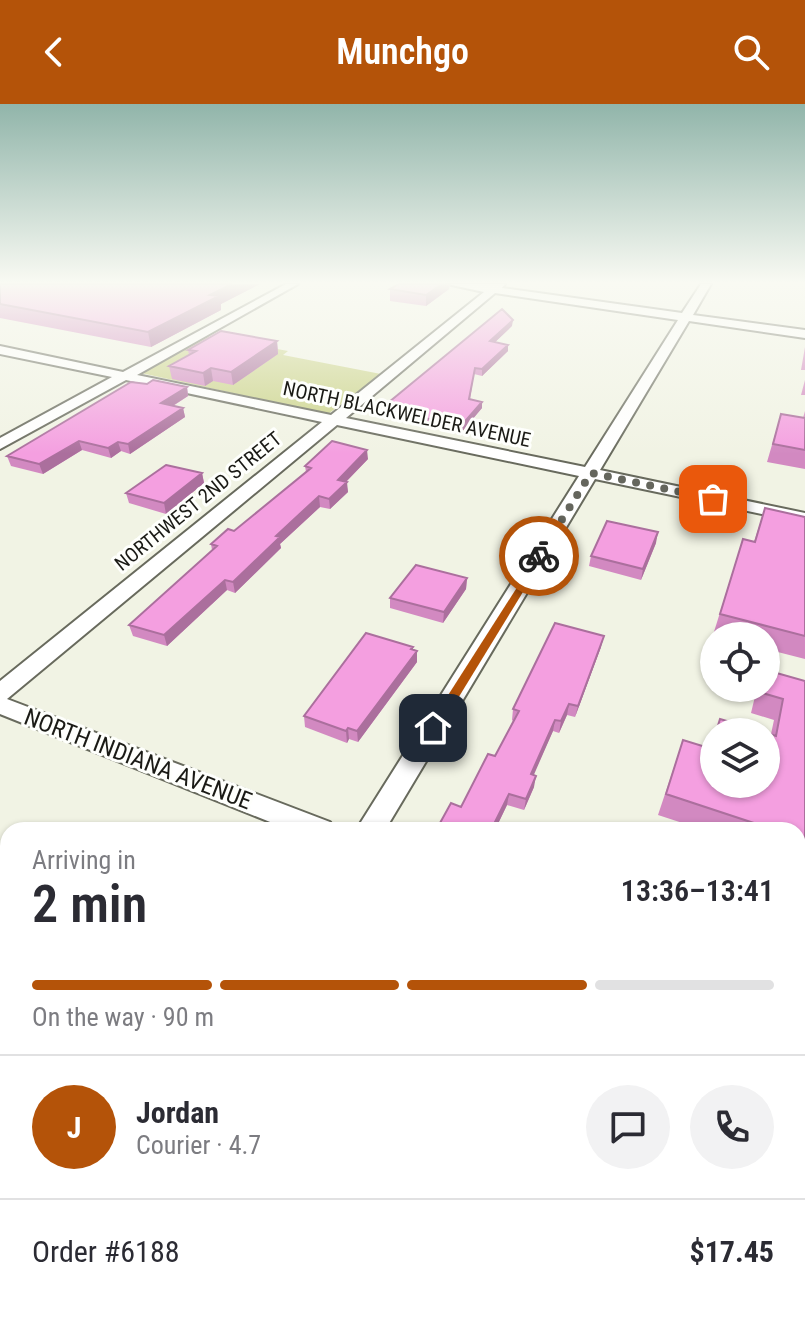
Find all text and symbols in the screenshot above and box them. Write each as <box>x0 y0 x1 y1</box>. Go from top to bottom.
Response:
icon: back <box>32 30 76 74</box>
icon: search <box>729 30 773 74</box>
text: Munchgo <box>336 31 469 73</box>
street label: NORTH BLACKWELDER AVENUE <box>281 376 533 452</box>
street label: NORTHWEST 2ND STREET <box>110 426 286 576</box>
pin <box>679 465 747 533</box>
icon: bag <box>691 477 735 521</box>
courier <box>499 516 579 596</box>
icon: bike <box>517 534 561 578</box>
map controls <box>700 622 780 798</box>
button: locate <box>700 622 780 702</box>
pin <box>399 694 467 762</box>
street label: NORTH INDIANA AVENUE <box>20 703 256 815</box>
icon: home <box>411 706 455 750</box>
button: layers <box>700 718 780 798</box>
text: Arriving in <box>32 845 136 875</box>
text: 13:36–13:41 <box>621 873 774 908</box>
text: 2 min <box>32 874 147 935</box>
text: On the way · 90 m <box>32 1002 214 1032</box>
button: chat <box>586 1085 670 1169</box>
button: phone <box>690 1085 774 1169</box>
text: Jordan <box>136 1095 219 1130</box>
text: J <box>67 1110 81 1145</box>
text: Courier · 4.7 <box>136 1130 261 1160</box>
text: Order #6188 <box>32 1234 180 1269</box>
text: $17.45 <box>689 1234 774 1269</box>

